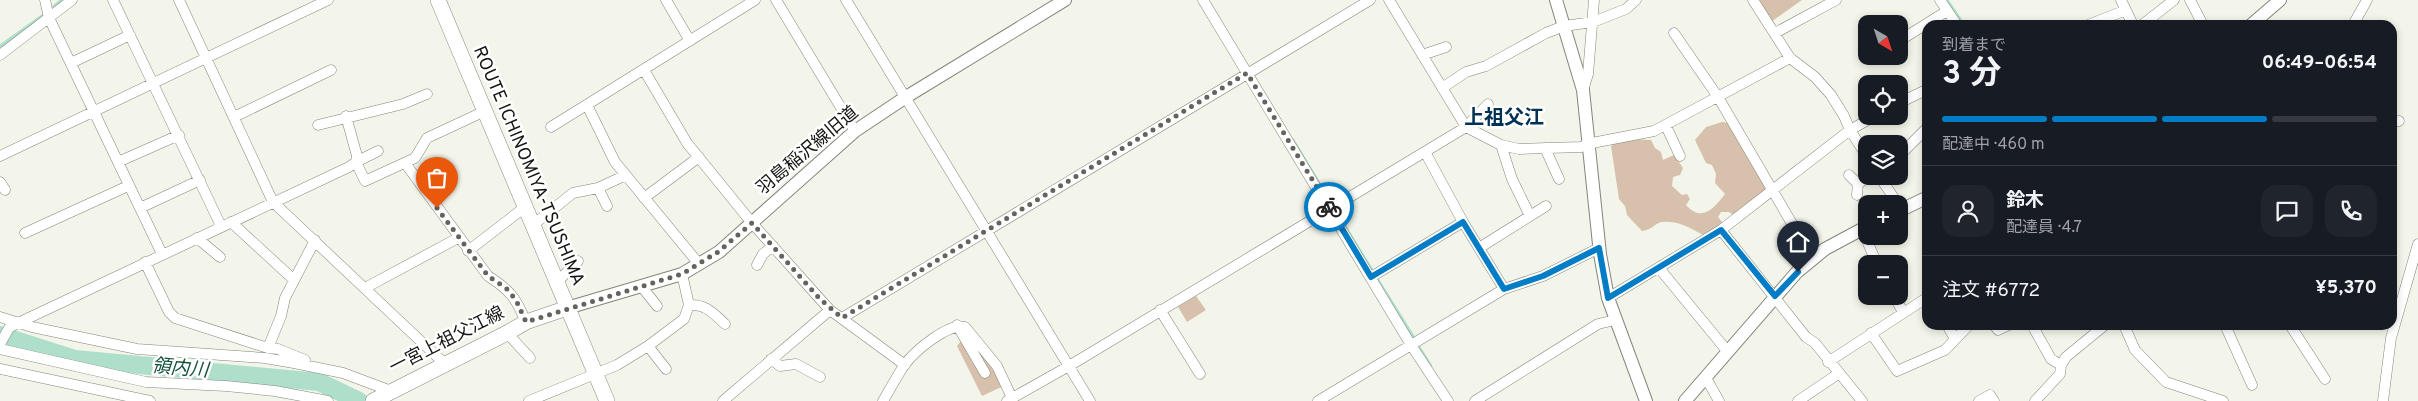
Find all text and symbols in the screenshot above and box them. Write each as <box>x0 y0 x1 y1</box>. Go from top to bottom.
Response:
north arrow <box>1858 15 1908 65</box>
map controls <box>1858 15 1908 305</box>
text: 到着まで <box>1942 36 2006 56</box>
street label: ROUTE ICHINOMIYA-TSUSHIMA <box>467 43 589 289</box>
text: 06:49–06:54 <box>2262 51 2377 75</box>
text: 3 分 <box>1942 55 2001 95</box>
button: locate <box>1858 75 1908 125</box>
street label: 羽島稲沢線旧道 <box>752 102 864 200</box>
district label: 上祖父江 <box>1464 106 1544 132</box>
button: layers <box>1858 135 1908 185</box>
text: 配達中 · 460 m <box>1942 135 2045 155</box>
pin <box>416 157 458 208</box>
icon: bag <box>423 164 451 192</box>
courier <box>1304 182 1354 232</box>
button: person <box>1942 185 1994 237</box>
button: chat <box>2261 185 2313 237</box>
button: phone <box>2325 185 2377 237</box>
text: 鈴木 <box>2006 189 2044 213</box>
icon: bike <box>1315 193 1343 221</box>
button: + <box>1858 195 1908 245</box>
text: 配達員 · 4.7 <box>2006 218 2082 238</box>
pin <box>1777 221 1819 272</box>
icon: home <box>1784 228 1812 256</box>
button: − <box>1858 255 1908 305</box>
text: ¥5,370 <box>2315 276 2377 300</box>
text: 注文 #6772 <box>1942 279 2040 303</box>
street label: 一宮上祖父江線 <box>386 302 508 380</box>
water label: 領内川 <box>151 355 211 384</box>

